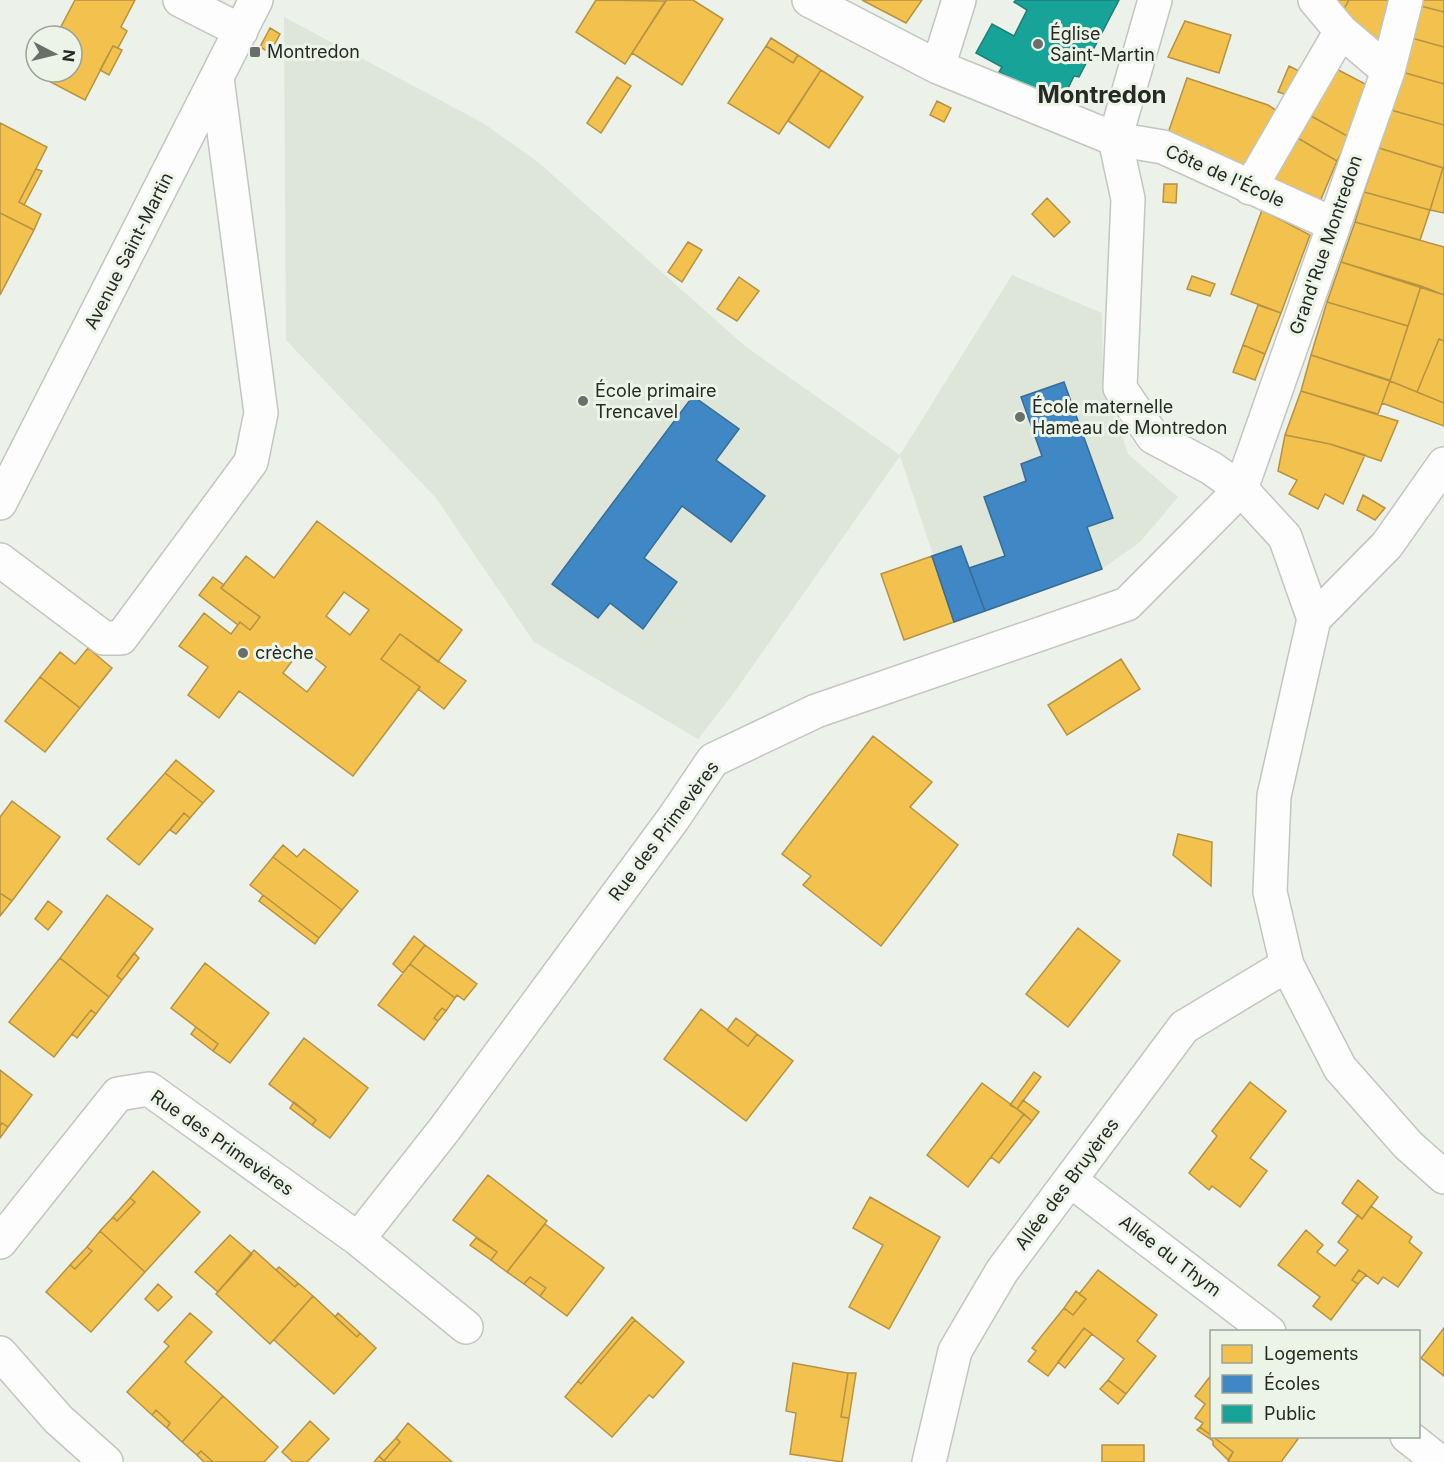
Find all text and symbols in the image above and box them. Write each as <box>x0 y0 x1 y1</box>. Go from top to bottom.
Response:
place label: Église Saint-Martin <box>1050 22 1155 65</box>
north arrow <box>24 24 84 84</box>
marker: Église Saint-Martin <box>1031 37 1045 51</box>
place label: Montredon <box>267 41 360 62</box>
marker: Montredon <box>248 45 262 59</box>
text: N <box>58 49 80 63</box>
district label: Montredon <box>1037 80 1167 109</box>
street label: Côte de l'École <box>1162 139 1288 211</box>
street label: Grand'Rue Montredon <box>1285 152 1366 337</box>
street label: Avenue Saint-Martin <box>80 169 177 333</box>
place label: École primaire Trencavel <box>595 379 716 422</box>
marker: École primaire Trencavel <box>576 394 590 408</box>
place label: École maternelle Hameau de Montredon <box>1032 395 1227 438</box>
marker: École maternelle Hameau de Montredon <box>1013 410 1027 424</box>
place label: crèche <box>255 642 314 663</box>
marker: crèche <box>236 646 250 660</box>
street label: Rue des Primevères <box>604 757 723 905</box>
street label: Rue des Primevères <box>147 1085 298 1200</box>
street label: Allée des Bruyères <box>1010 1114 1123 1254</box>
street label: Allée du Thym <box>1115 1211 1225 1301</box>
legend <box>1210 1330 1420 1438</box>
text: Logements <box>1264 1343 1359 1364</box>
text: Écoles <box>1264 1372 1320 1394</box>
text: Public <box>1264 1403 1316 1424</box>

